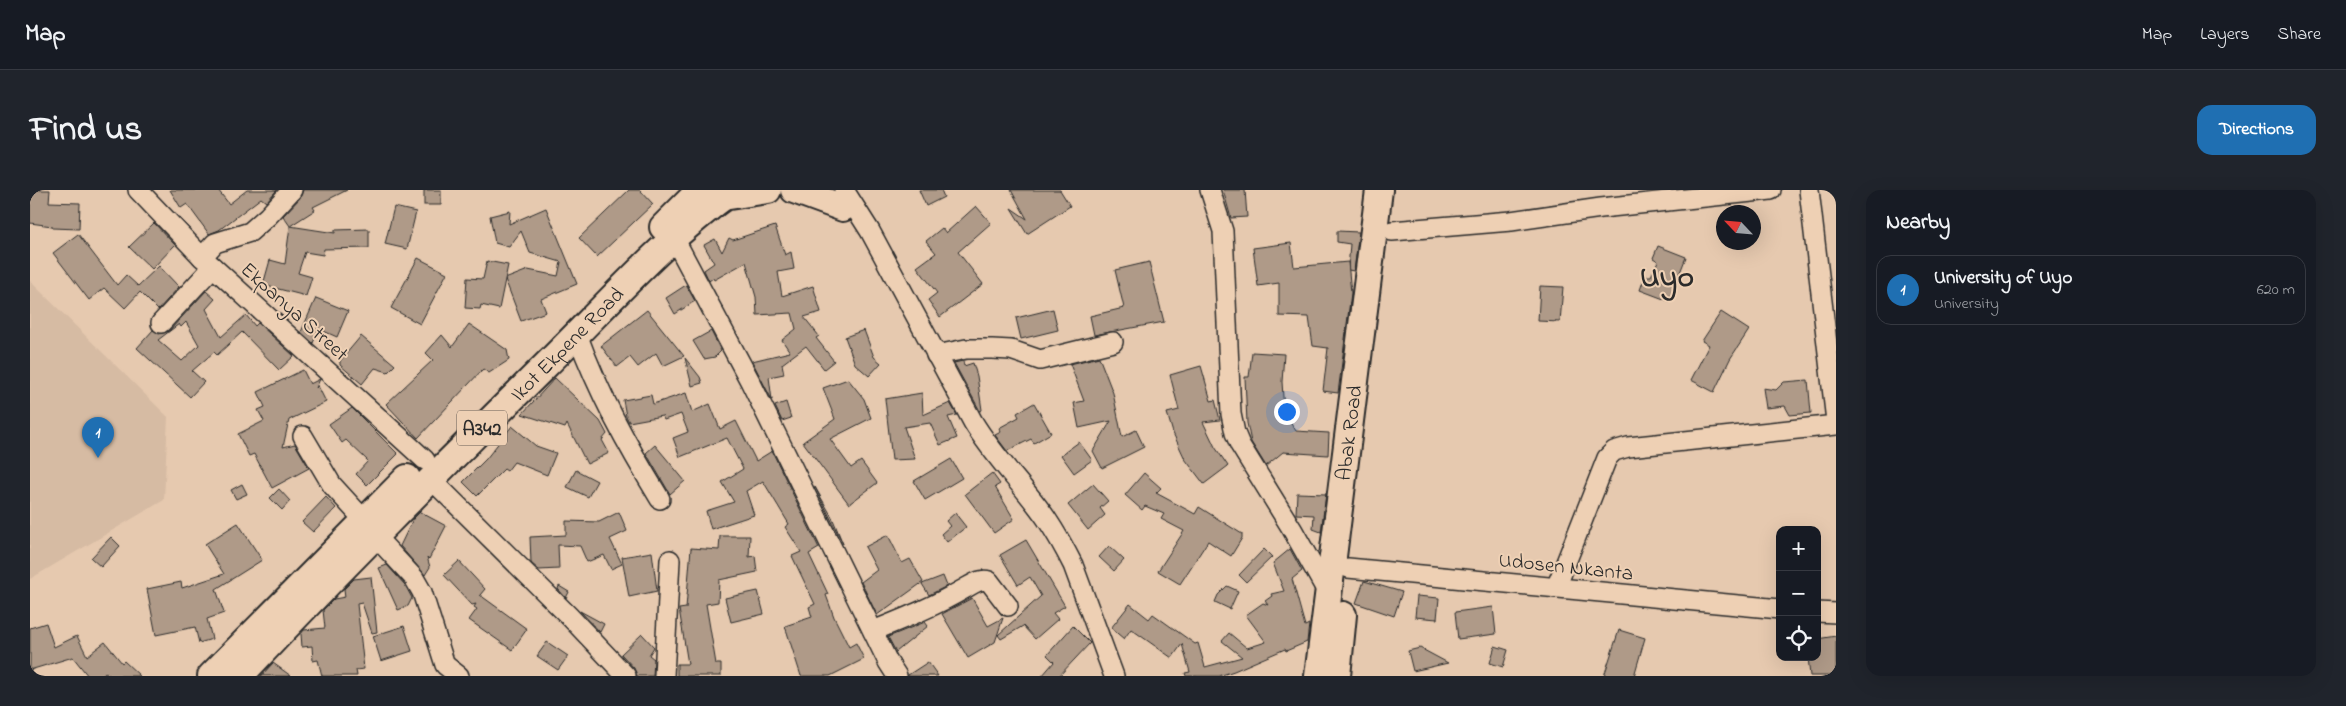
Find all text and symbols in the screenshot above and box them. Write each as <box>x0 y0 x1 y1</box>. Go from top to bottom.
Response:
text: Map <box>25 17 66 52</box>
text: Map <box>2142 22 2172 48</box>
text: Layers <box>2200 22 2250 48</box>
text: Share <box>2278 22 2321 48</box>
text: Find us <box>30 105 142 156</box>
button: Directions <box>2197 105 2316 155</box>
north arrow <box>1716 205 1761 250</box>
text: Nearby <box>1886 208 1950 238</box>
street label: Ekpanya Street <box>232 256 354 371</box>
district label: Uyo <box>1640 256 1694 301</box>
text: University of Uyo <box>1934 265 2072 292</box>
text: 1 <box>1900 278 1906 302</box>
text: 620 m <box>2257 278 2295 302</box>
street label: Ikot Ekpene Road <box>504 281 632 409</box>
text: University <box>1934 292 1999 316</box>
street label: Abak Road <box>1330 384 1371 482</box>
your location <box>1274 399 1300 425</box>
road number: A342 <box>457 410 507 446</box>
pin: 1 <box>82 417 114 458</box>
map controls <box>1776 526 1821 661</box>
button: + <box>1776 526 1821 571</box>
street label: Udosen Nkanta <box>1497 546 1635 590</box>
button: − <box>1776 571 1821 616</box>
button: locate <box>1776 616 1821 661</box>

